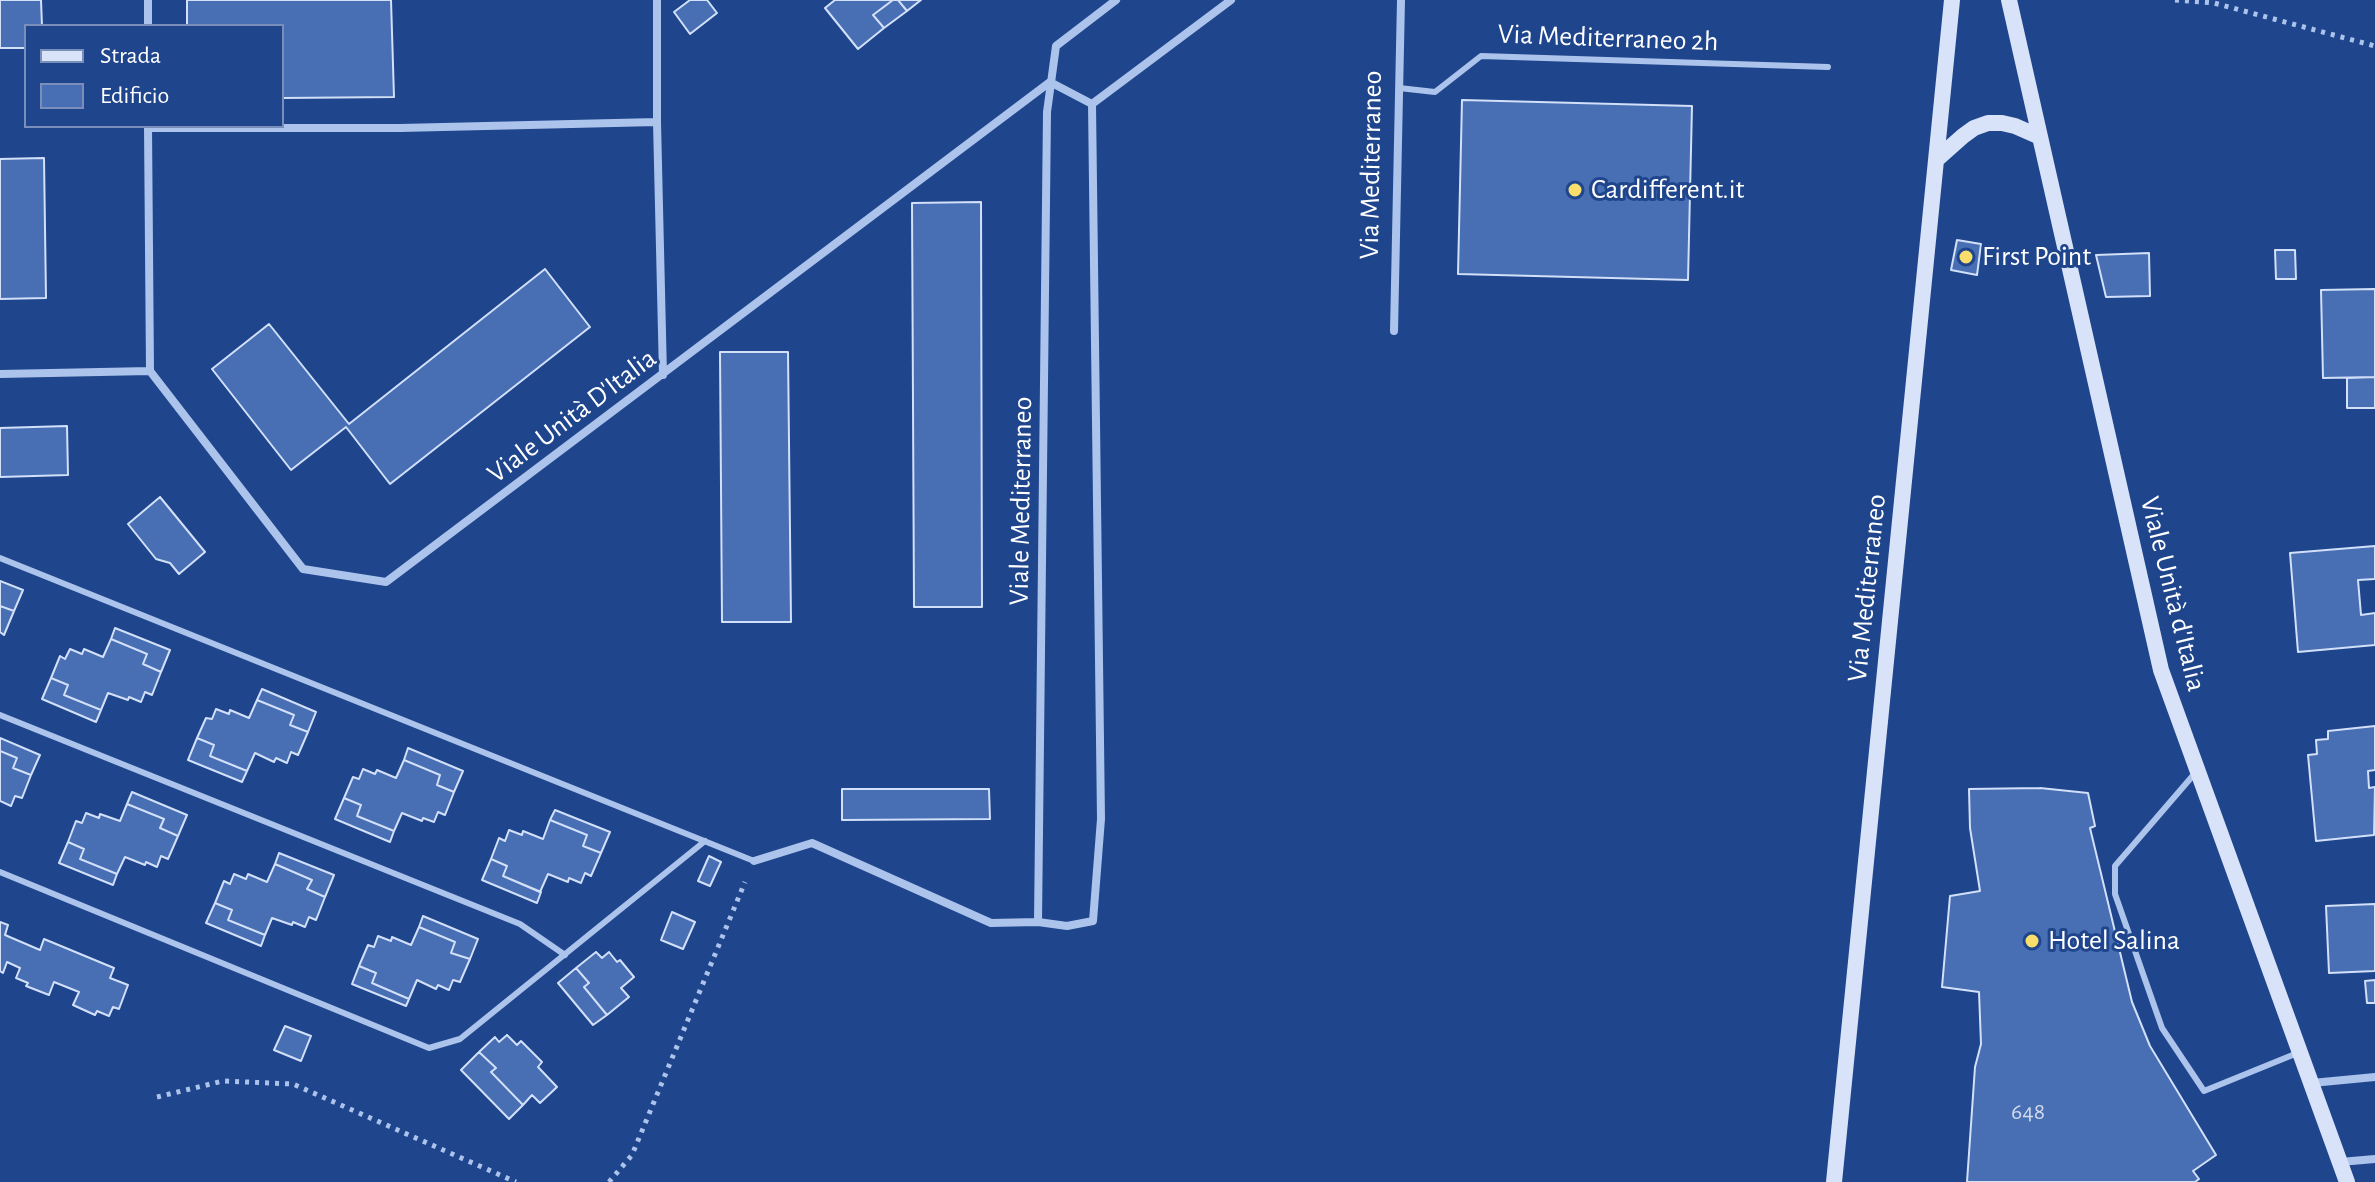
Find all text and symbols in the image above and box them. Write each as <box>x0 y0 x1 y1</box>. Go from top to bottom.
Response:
street label: Via Mediterraneo 2h <box>1497 17 1719 59</box>
legend <box>24 24 284 128</box>
text: Strada <box>100 44 161 68</box>
street label: Via Mediterraneo <box>1353 70 1389 260</box>
text: Edificio <box>100 84 169 108</box>
place label: Cardifferent.it <box>1591 173 1744 207</box>
marker: Cardifferent.it <box>1566 181 1584 199</box>
place label: First Point <box>1982 240 2091 274</box>
marker: First Point <box>1957 248 1975 266</box>
street label: Viale Unità D'Italia <box>481 342 663 490</box>
street label: Viale Mediterraneo <box>1002 396 1040 606</box>
street label: Via Mediterraneo <box>1840 492 1894 684</box>
street label: Viale Unità d'Italia <box>2133 493 2213 695</box>
place label: Hotel Salina <box>2048 924 2180 958</box>
marker: Hotel Salina <box>2023 932 2041 950</box>
house number: 648 <box>2011 1098 2045 1126</box>

